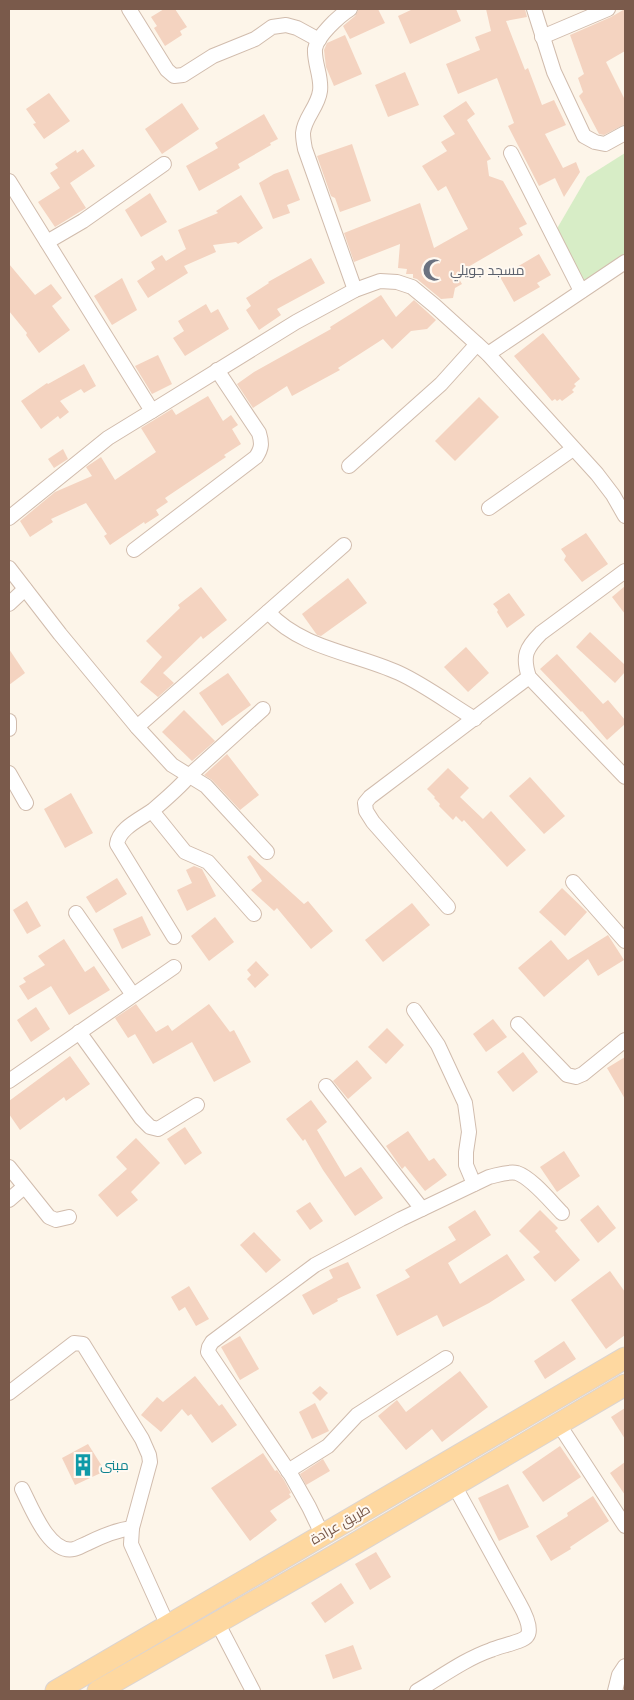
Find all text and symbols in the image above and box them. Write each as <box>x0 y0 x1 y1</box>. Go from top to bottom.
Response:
mosque icon: مسجد جويلي <box>421 257 447 283</box>
place label: مسجد جويلي <box>450 261 524 282</box>
building icon: مبنى <box>70 1452 96 1478</box>
place label: مبنى <box>100 1456 129 1474</box>
street label: طريق عرادة <box>307 1500 373 1548</box>

